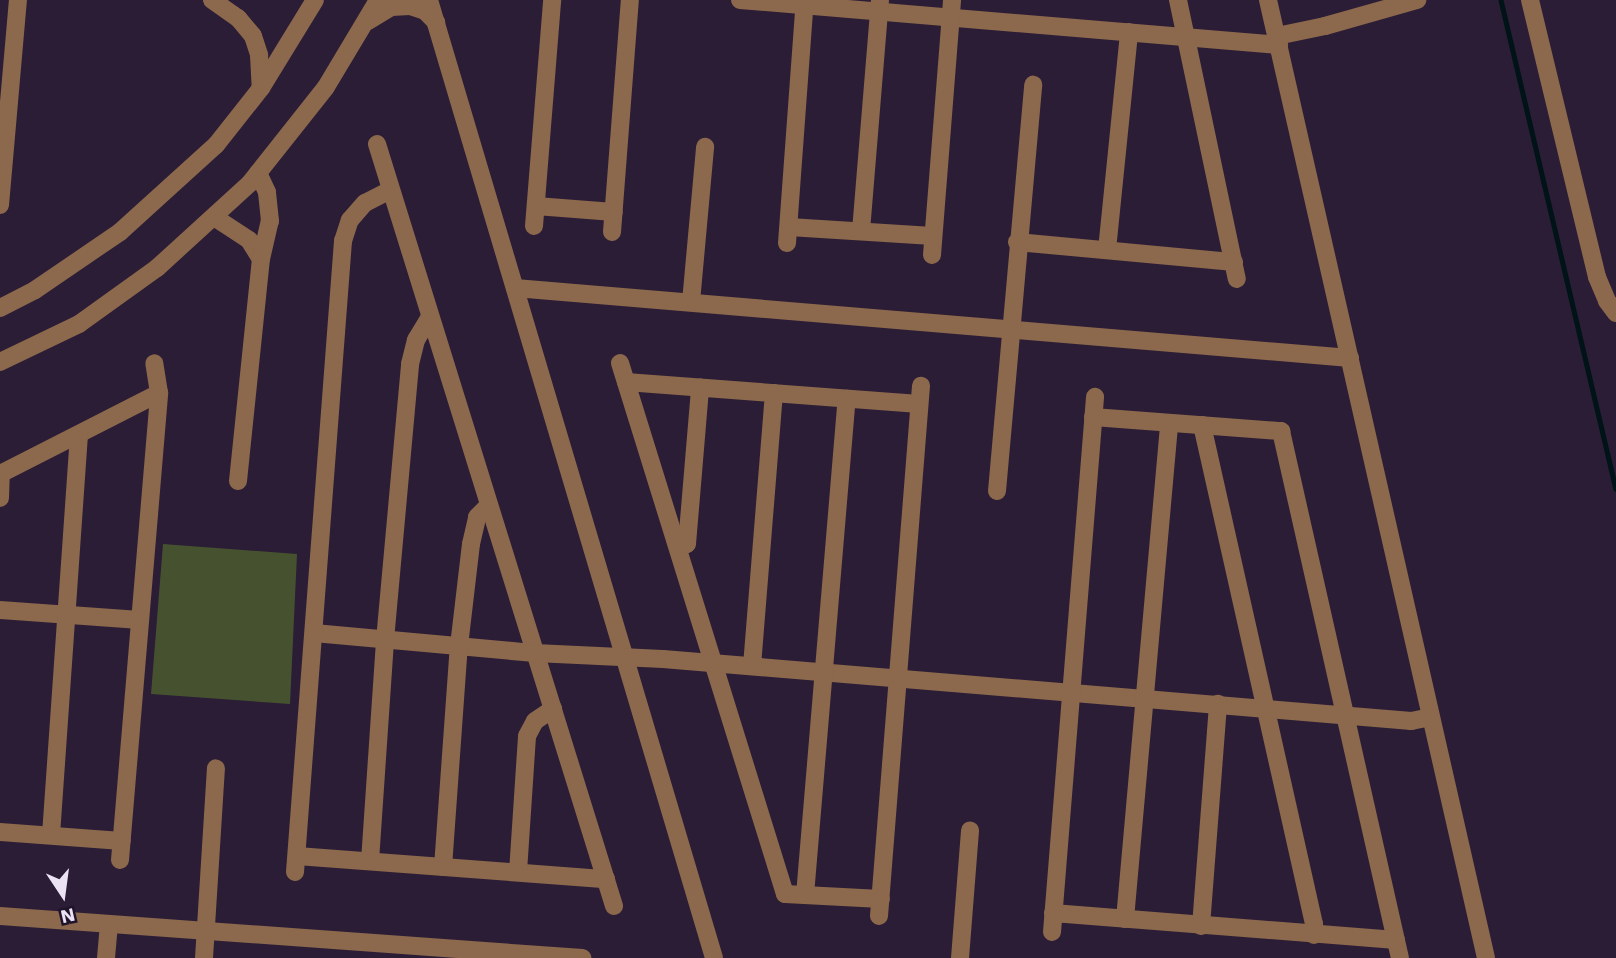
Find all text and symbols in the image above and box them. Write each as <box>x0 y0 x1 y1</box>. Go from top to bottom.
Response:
north arrow <box>28 860 98 930</box>
text: N <box>58 903 77 929</box>

